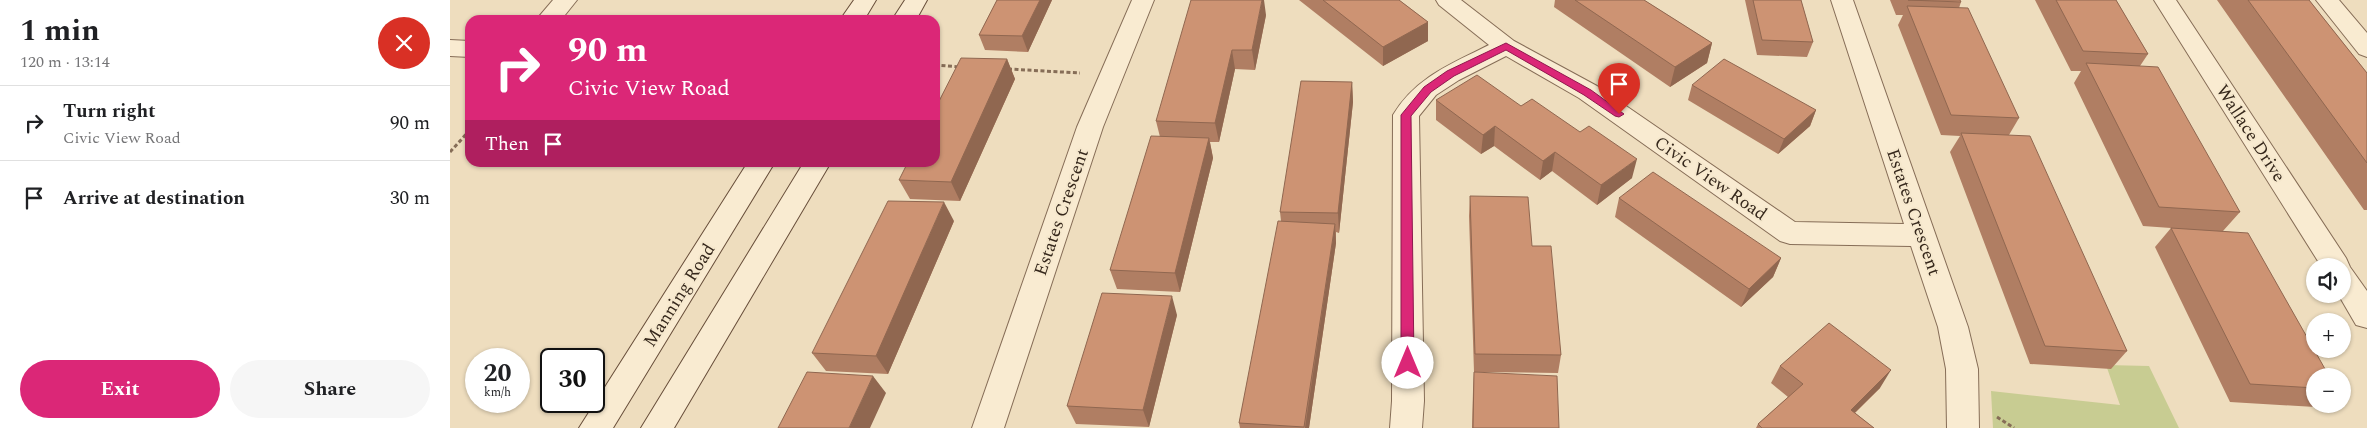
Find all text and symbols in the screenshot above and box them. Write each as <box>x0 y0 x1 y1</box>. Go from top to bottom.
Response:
text: 1 min <box>20 8 100 54</box>
button: close <box>378 17 430 69</box>
text: 90 m <box>568 24 648 77</box>
icon: right <box>485 35 550 100</box>
text: 120 m · 13:14 <box>20 50 110 74</box>
pin <box>1598 63 1640 114</box>
icon: arrive <box>1605 70 1633 98</box>
text: Civic View Road <box>568 72 730 105</box>
street label: Wallace Drive <box>2209 79 2292 187</box>
text: Turn right <box>63 97 156 126</box>
icon: right <box>20 109 48 137</box>
text: 90 m <box>390 109 430 138</box>
text: Civic View Road <box>63 126 181 150</box>
street label: Civic View Road <box>1649 129 1773 227</box>
text: Then <box>485 130 529 159</box>
icon: arrive <box>539 130 567 158</box>
street label: Estates Crescent <box>1027 145 1096 279</box>
street label: Estates Crescent <box>1879 145 1948 279</box>
icon: arrive <box>20 184 48 212</box>
text: Arrive at destination <box>63 184 245 213</box>
text: 30 m <box>390 184 430 213</box>
street label: Manning Road <box>637 238 722 352</box>
map controls <box>2306 258 2351 413</box>
button: sound <box>2306 258 2351 303</box>
button: + <box>2306 313 2351 358</box>
position arrow <box>1381 336 1433 388</box>
speed limit sign: 30 <box>540 348 605 413</box>
text: 20 <box>483 355 512 393</box>
button: Exit <box>20 360 220 418</box>
button: Share <box>230 360 430 418</box>
button: − <box>2306 368 2351 413</box>
text: km/h <box>484 383 511 402</box>

